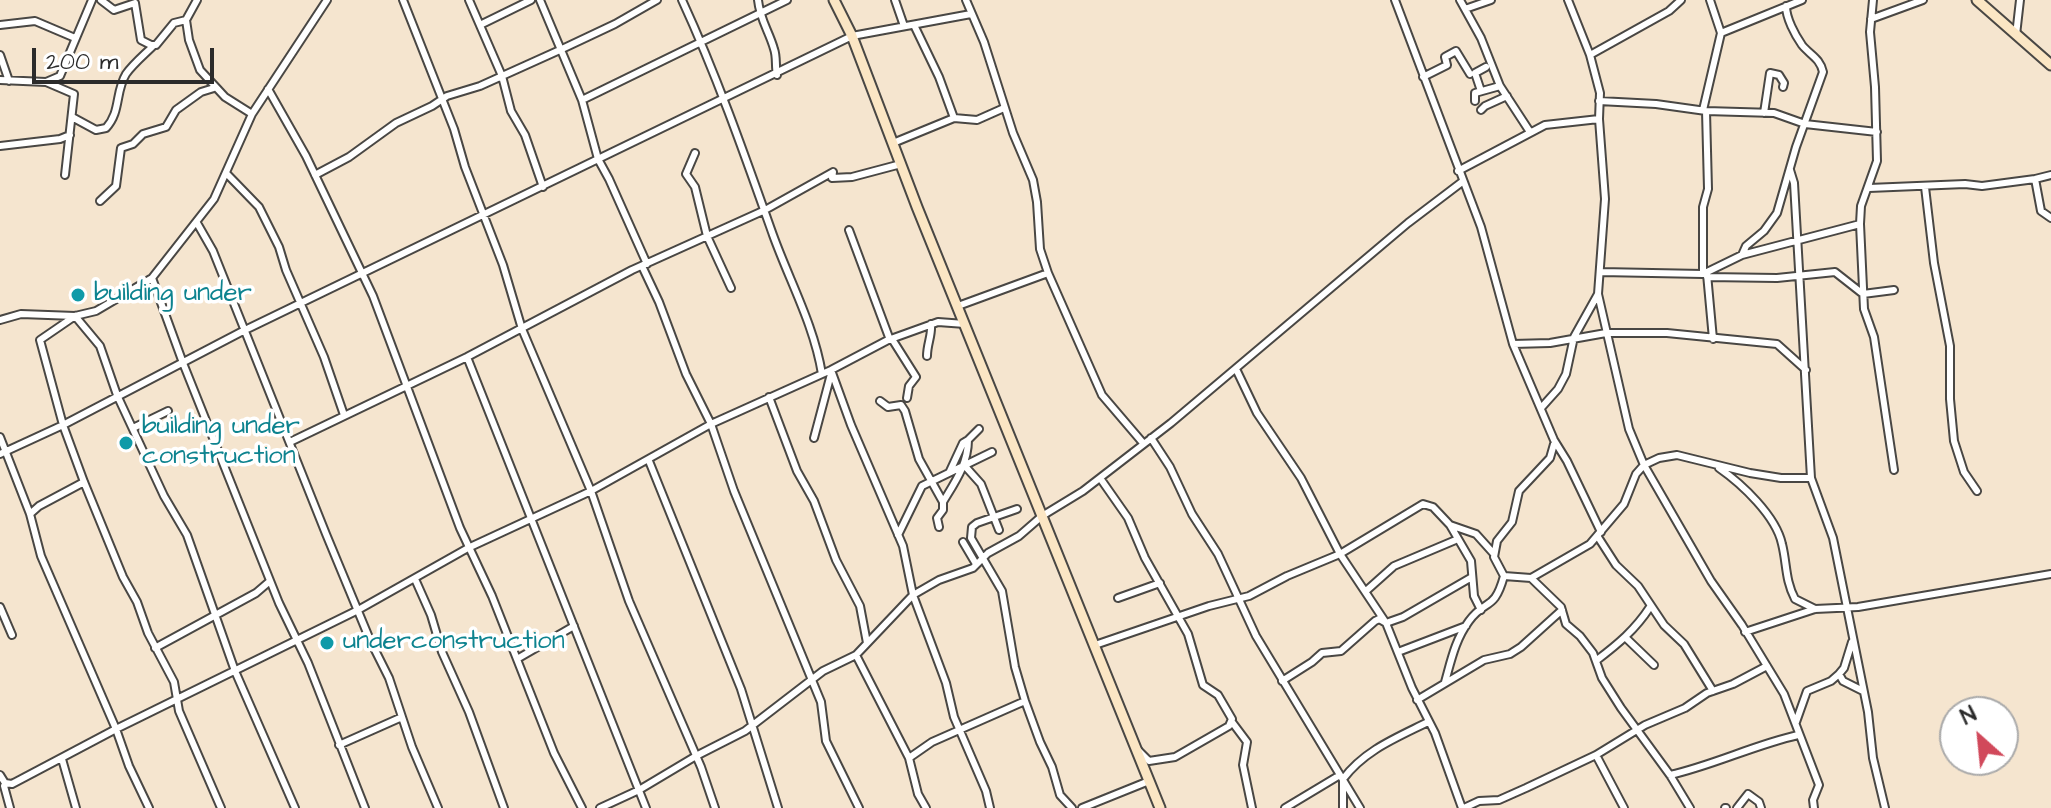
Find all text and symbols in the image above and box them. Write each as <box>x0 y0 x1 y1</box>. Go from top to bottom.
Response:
scale bar <box>36 32 218 82</box>
text: 200 m <box>46 45 118 79</box>
place label: building under <box>94 279 252 311</box>
marker: building under <box>69 286 87 304</box>
place label: building under construction <box>142 412 300 474</box>
marker: building under construction <box>117 434 135 452</box>
place label: underconstruction <box>343 627 565 659</box>
marker: underconstruction <box>318 634 336 652</box>
north arrow <box>1939 696 2019 776</box>
text: N <box>1956 699 1982 733</box>

